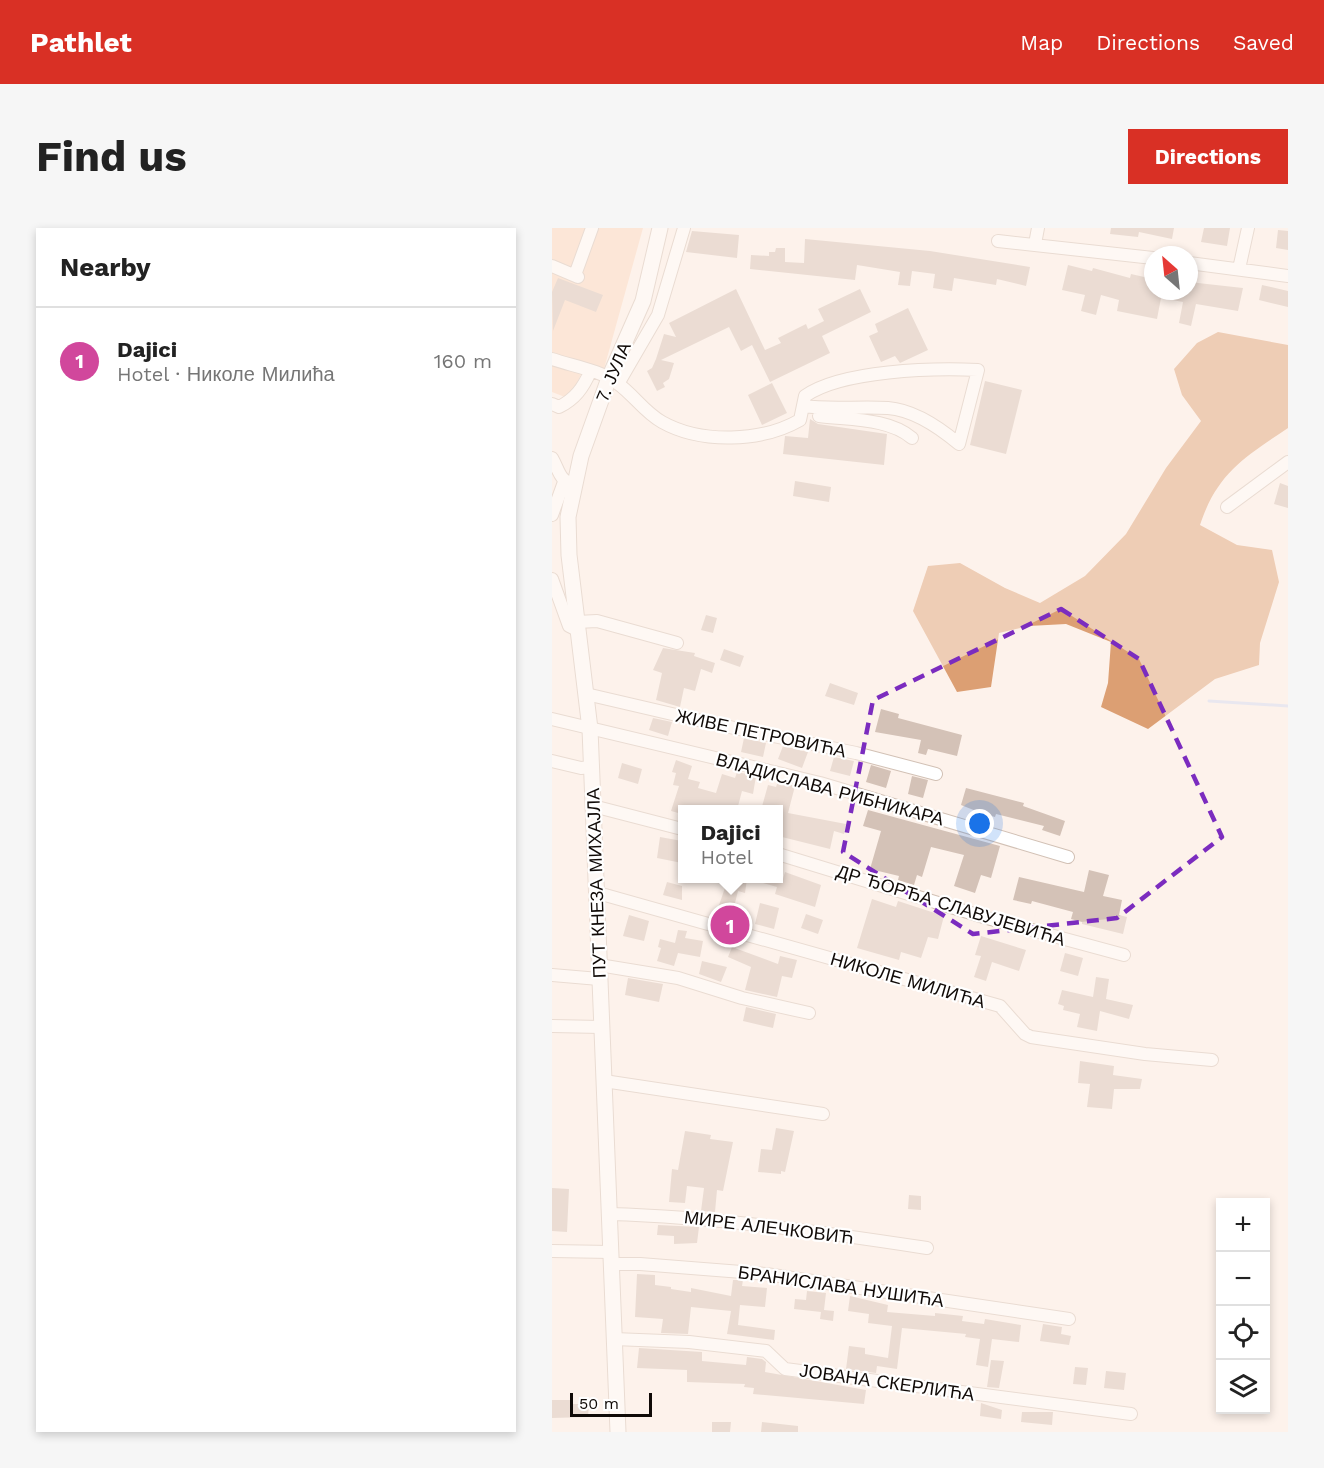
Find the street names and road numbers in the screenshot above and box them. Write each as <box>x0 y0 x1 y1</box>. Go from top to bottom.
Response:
street label: 7. ЈУЛА <box>591 339 635 405</box>
street label: ЖИВЕ ПЕТРОВИЋА <box>674 705 848 761</box>
street label: ВЛАДИСЛАВА РИБНИКАРА <box>714 748 946 830</box>
street label: ПУТ КНЕЗА МИХАЈЛА <box>582 787 610 979</box>
street label: ДР ЂОРЂА СЛАВУЈЕВИЋА <box>834 860 1068 950</box>
street label: НИКОЛЕ МИЛИЋА <box>828 948 988 1012</box>
street label: МИРЕ АЛЕЧКОВИЋ <box>683 1206 855 1248</box>
street label: БРАНИСЛАВА НУШИЋА <box>737 1261 945 1311</box>
street label: ЈОВАНА СКЕРЛИЋА <box>798 1359 976 1405</box>

